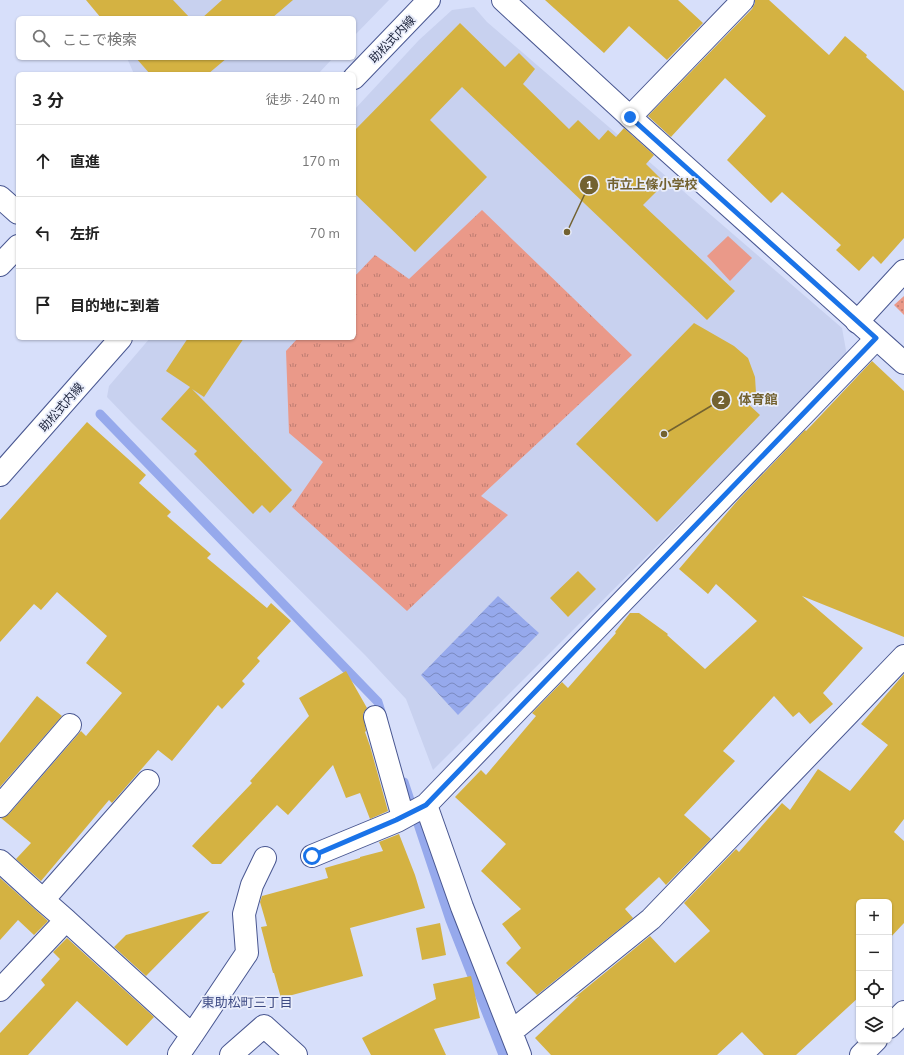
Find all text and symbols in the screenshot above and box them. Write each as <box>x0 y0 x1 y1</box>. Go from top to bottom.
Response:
street label: 助松式内線 <box>366 12 418 66</box>
search box <box>16 16 356 60</box>
icon: search <box>30 27 52 49</box>
text: ここで検索 <box>62 30 137 49</box>
text: 3 分 <box>32 89 64 110</box>
text: 徒歩 · 240 m <box>266 91 340 107</box>
route end <box>621 108 639 126</box>
icon: ahead <box>32 150 54 172</box>
text: 直進 <box>70 152 100 171</box>
text: 170 m <box>302 153 340 169</box>
callout: 市立上條小学校 <box>579 172 706 197</box>
text: 市立上條小学校 <box>606 176 698 192</box>
text: 1 <box>585 177 593 192</box>
icon: left <box>32 222 54 244</box>
text: 左折 <box>70 224 100 243</box>
text: 70 m <box>310 225 340 241</box>
icon: arrive <box>32 294 54 316</box>
text: 目的地に到着 <box>70 296 160 315</box>
street label: 助松式内線 <box>36 379 86 435</box>
callout: 体育館 <box>711 387 786 412</box>
text: 体育館 <box>738 391 778 407</box>
text: 2 <box>717 392 725 407</box>
route start <box>303 847 321 865</box>
map controls <box>856 899 892 1043</box>
button: + <box>856 899 892 935</box>
button: − <box>856 935 892 971</box>
button: locate <box>856 971 892 1007</box>
district label: 東助松町三丁目 <box>201 994 293 1010</box>
button: layers <box>856 1007 892 1043</box>

